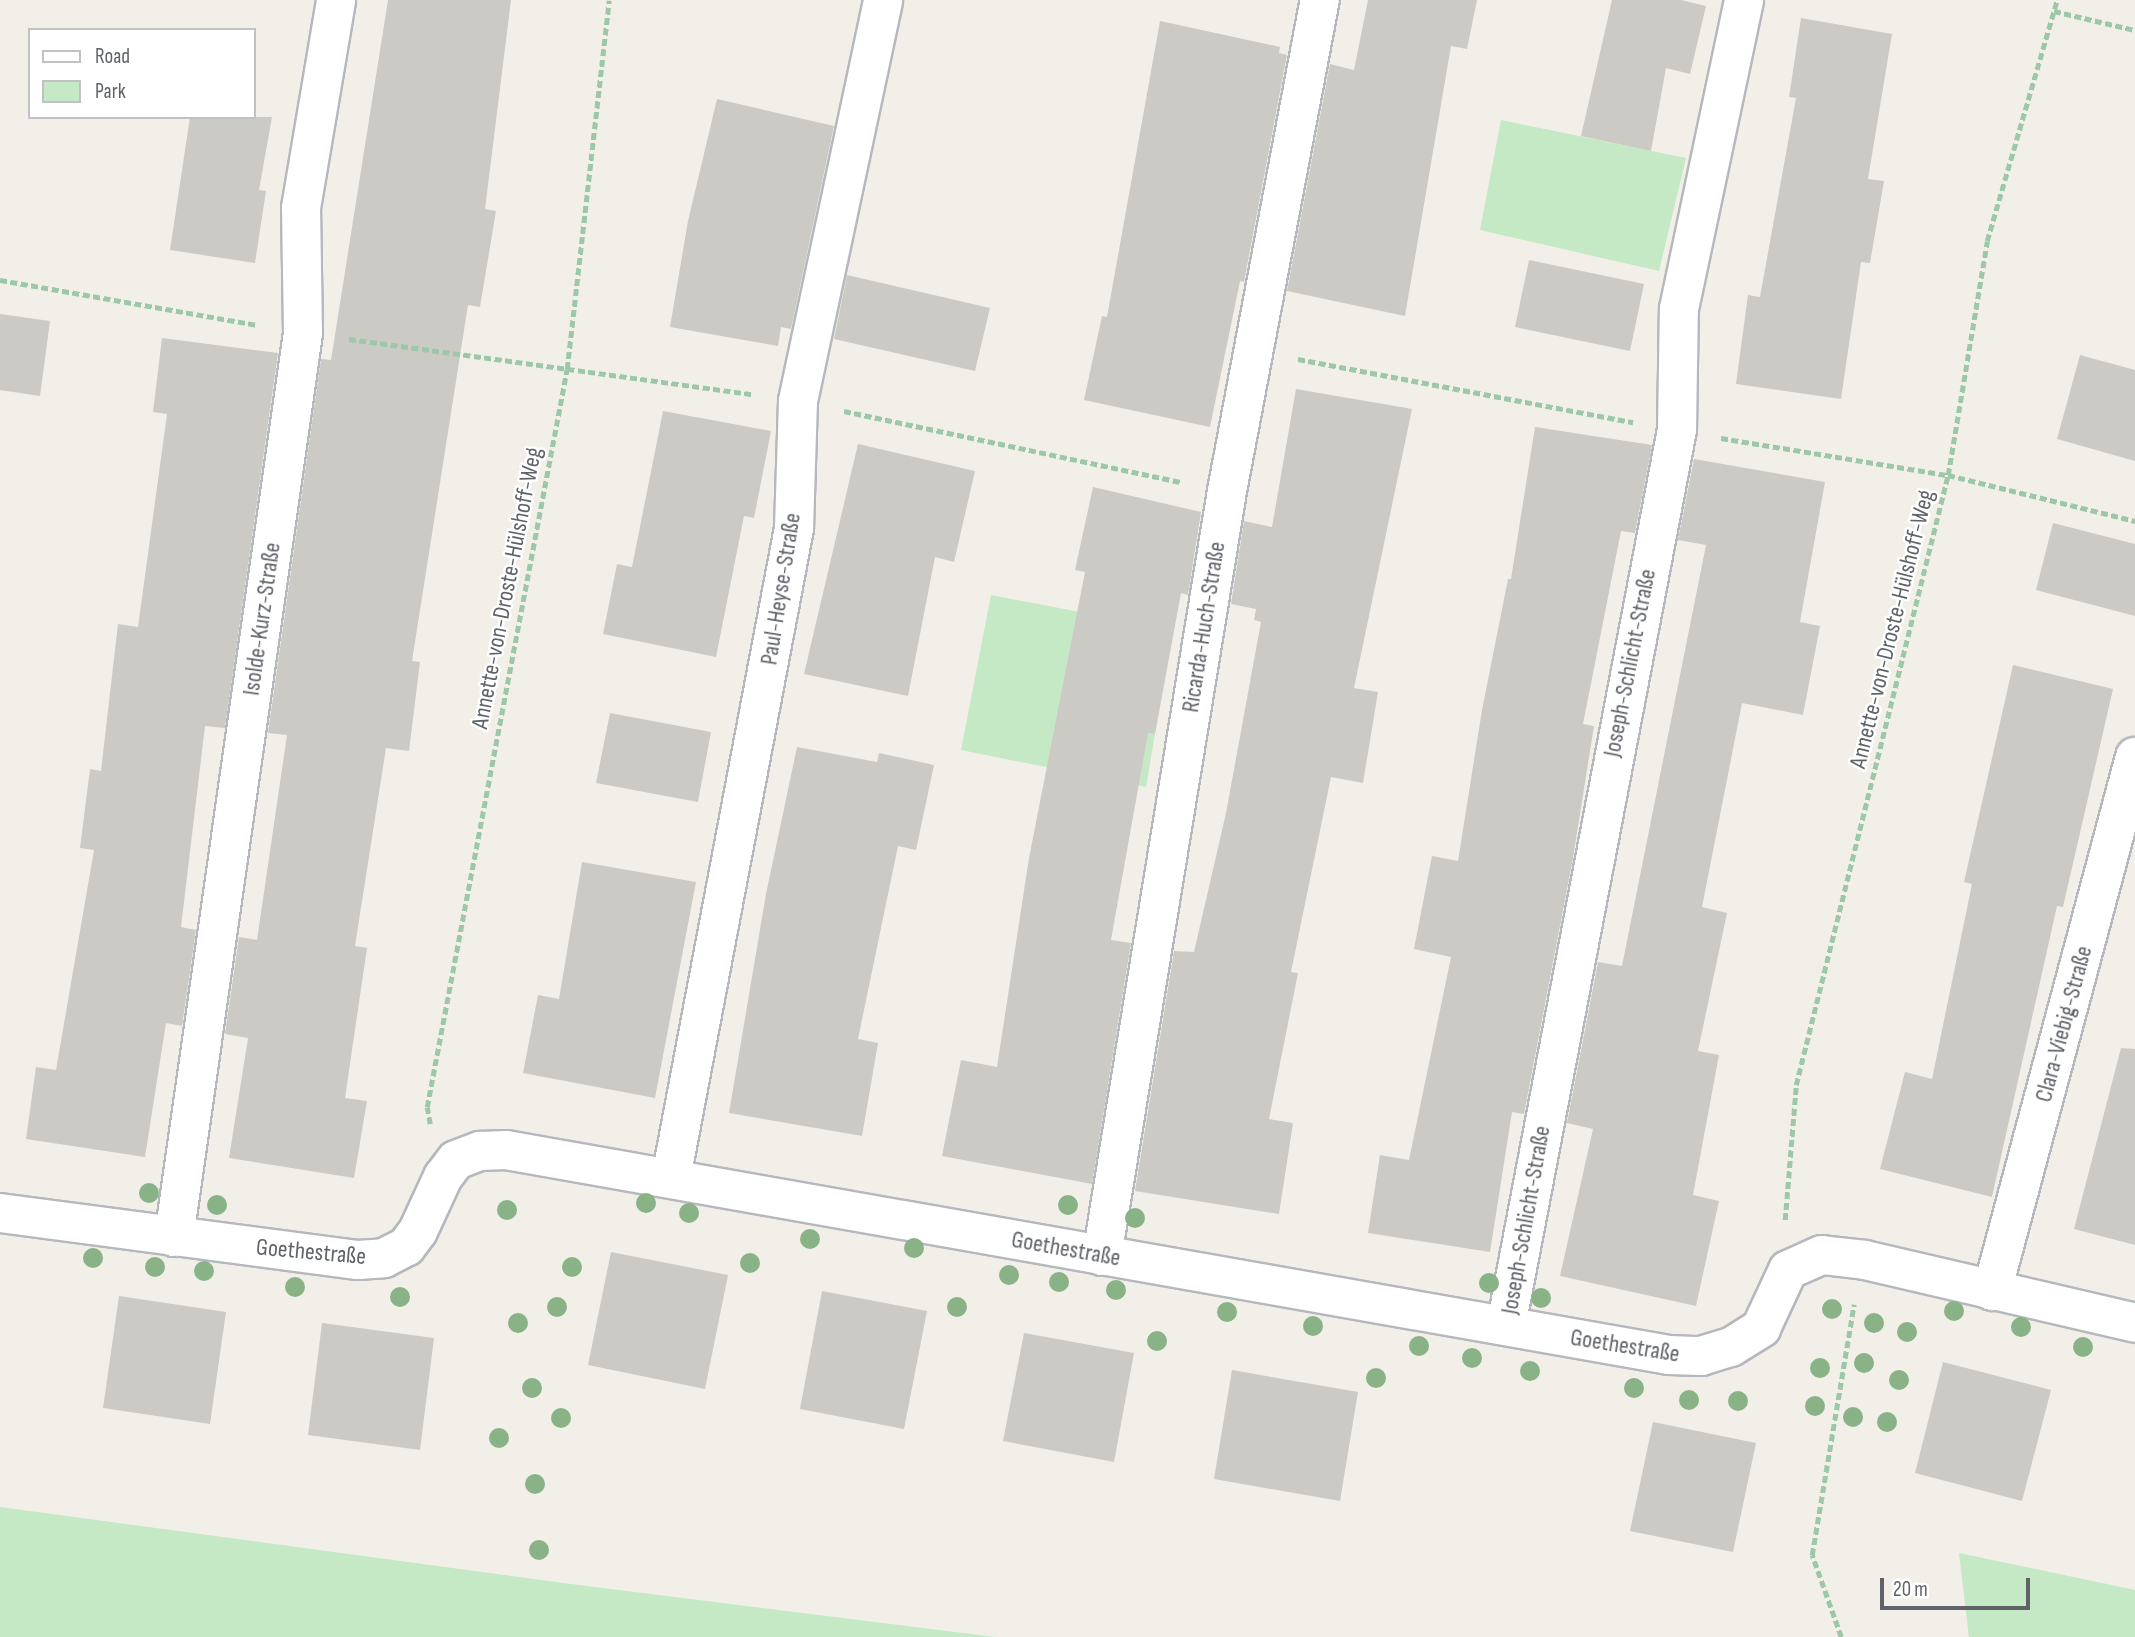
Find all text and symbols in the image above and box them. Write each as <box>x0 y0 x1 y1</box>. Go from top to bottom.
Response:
legend <box>28 28 256 119</box>
text: Road <box>95 44 130 69</box>
text: Park <box>95 79 126 104</box>
street label: Annette-von-Droste-Hülshoff-Weg <box>466 445 548 731</box>
street label: Annette-von-Droste-Hülshoff-Weg <box>1843 487 1941 771</box>
street label: Paul-Heyse-Straße <box>755 511 807 667</box>
street label: Ricarda-Huch-Straße <box>1176 540 1232 714</box>
street label: Isolde-Kurz-Straße <box>237 541 287 697</box>
street label: Joseph-Schlicht-Straße <box>1598 567 1662 759</box>
street label: Clara-Viebig-Straße <box>2029 943 2099 1105</box>
street label: Joseph-Schlicht-Straße <box>1495 1124 1557 1316</box>
street label: Goethestraße <box>1009 1225 1123 1273</box>
street label: Goethestraße <box>255 1233 367 1271</box>
street label: Goethestraße <box>1568 1323 1682 1369</box>
scale bar <box>1883 1564 2034 1608</box>
text: 20 m <box>1893 1577 1928 1602</box>

